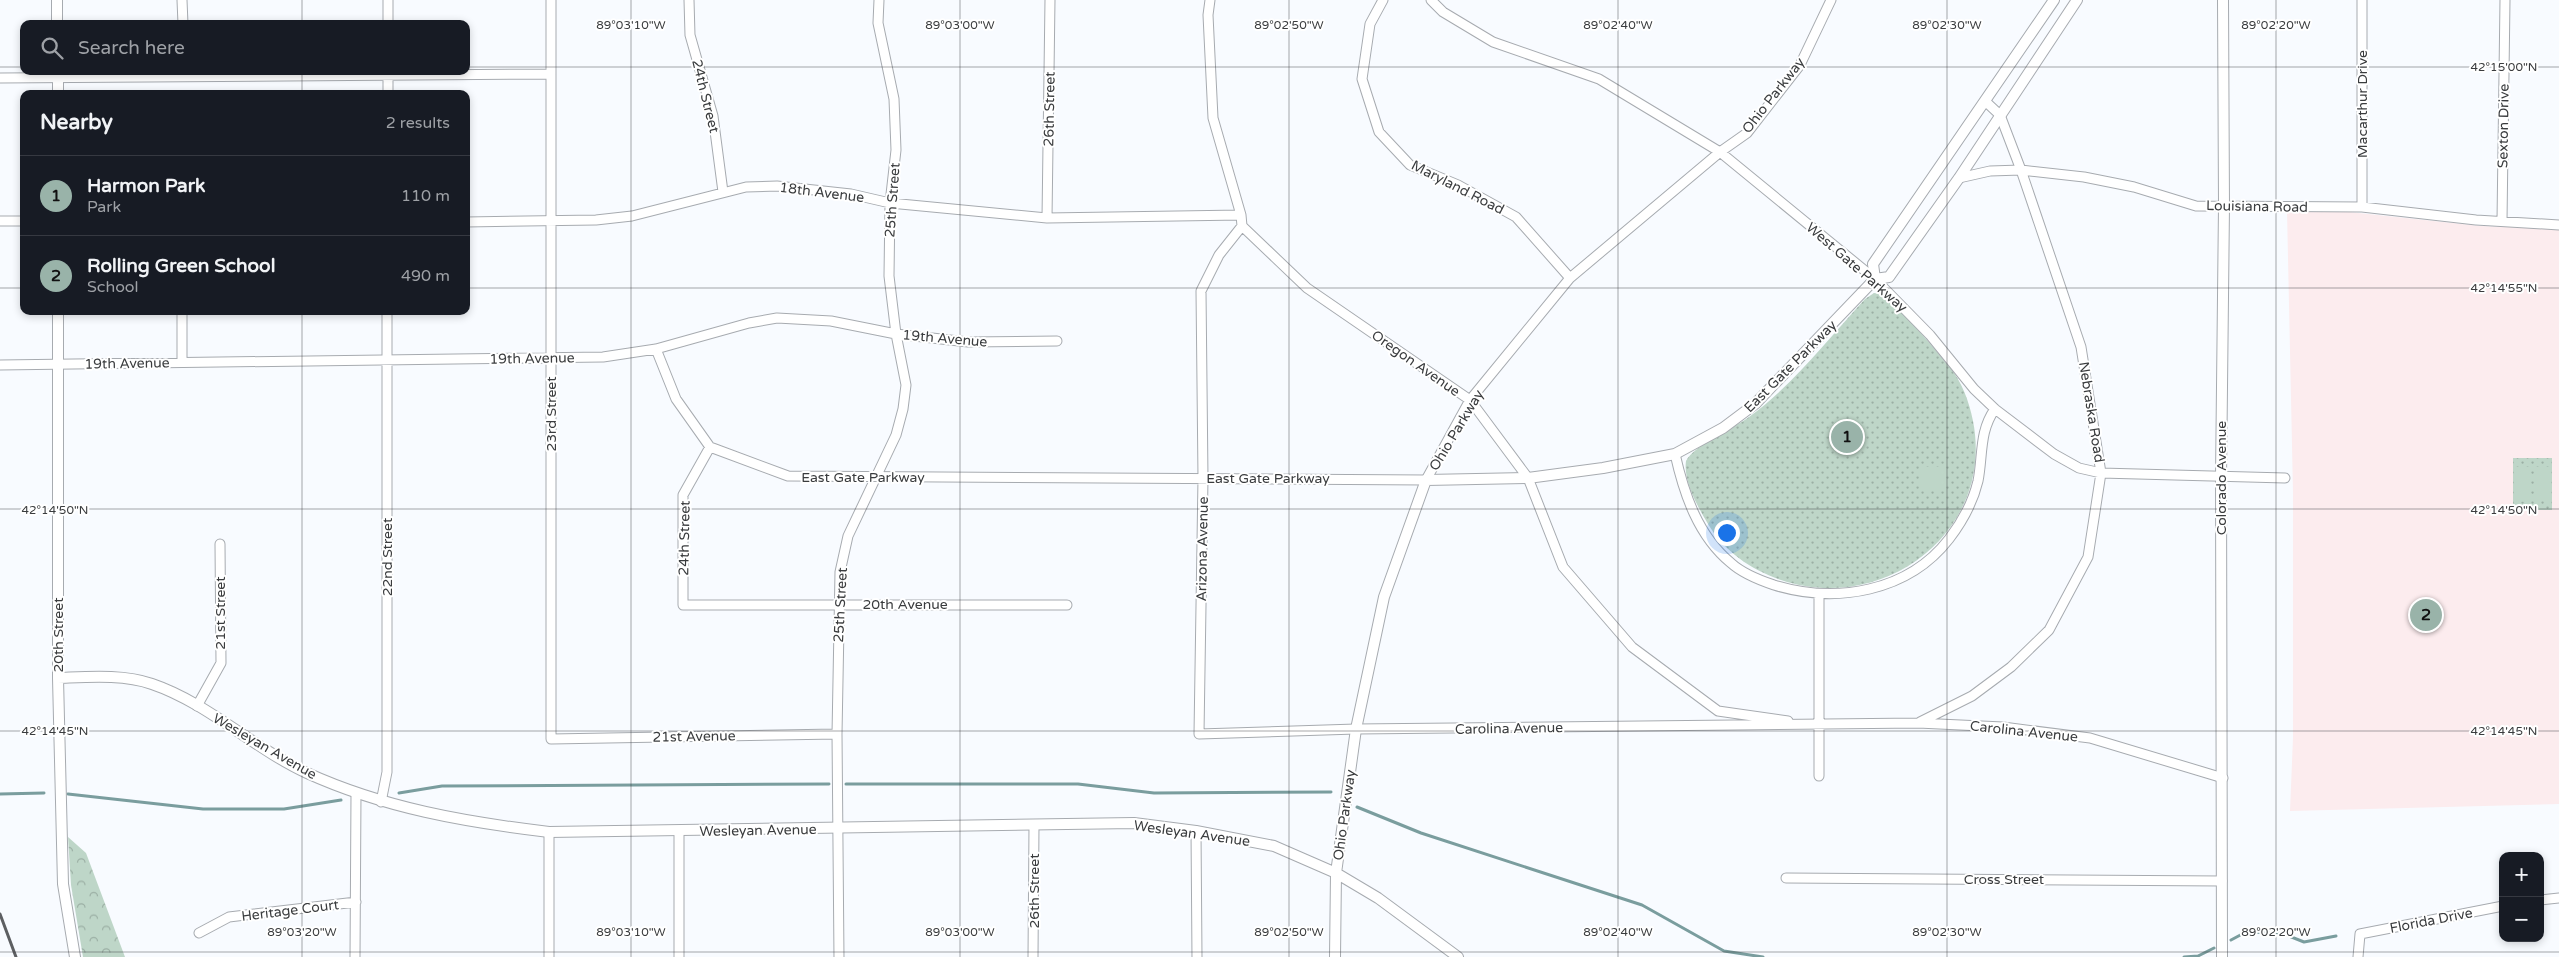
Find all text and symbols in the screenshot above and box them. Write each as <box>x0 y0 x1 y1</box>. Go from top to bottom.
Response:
text: 89°03'10"W <box>596 18 666 32</box>
text: 89°03'00"W <box>925 18 995 32</box>
text: 89°02'50"W <box>1254 18 1324 32</box>
text: 89°02'40"W <box>1583 18 1653 32</box>
text: 89°02'30"W <box>1912 18 1982 32</box>
text: 89°02'20"W <box>2241 18 2311 32</box>
search box <box>20 20 470 75</box>
icon: search <box>38 34 66 62</box>
text: Search here <box>78 37 185 59</box>
street label: Macarthur Drive <box>2354 50 2371 158</box>
street label: Ohio Parkway <box>1739 54 1809 137</box>
street label: 24th Street <box>688 58 723 135</box>
text: 42°15'00"N <box>2471 60 2538 74</box>
street label: 26th Street <box>1040 71 1059 147</box>
street label: Sexton Drive <box>2494 84 2513 168</box>
text: Nearby <box>40 110 113 135</box>
text: 2 results <box>386 113 450 133</box>
street label: Maryland Road <box>1409 157 1507 218</box>
street label: 25th Street <box>881 161 904 238</box>
text: Harmon Park <box>87 175 205 197</box>
street label: 18th Avenue <box>779 179 865 206</box>
text: 1 <box>51 186 61 206</box>
text: 110 m <box>401 186 450 206</box>
text: Park <box>87 197 121 217</box>
street label: Louisiana Road <box>2206 197 2308 216</box>
street label: West Gate Parkway <box>1803 219 1911 316</box>
text: Rolling Green School <box>87 255 275 277</box>
text: 2 <box>51 266 61 286</box>
text: 490 m <box>401 266 450 286</box>
text: School <box>87 277 139 297</box>
text: 42°14'55"N <box>2471 281 2538 295</box>
street label: East Gate Parkway <box>1741 316 1840 416</box>
street label: 19th Avenue <box>902 326 988 351</box>
street label: Oregon Avenue <box>1368 327 1463 400</box>
street label: 19th Avenue <box>489 349 575 368</box>
street label: 19th Avenue <box>84 354 170 373</box>
street label: Nebraska Road <box>2075 360 2108 464</box>
street label: 23rd Street <box>543 376 560 452</box>
street label: Ohio Parkway <box>1426 386 1488 474</box>
pin: 1 <box>1831 418 1863 456</box>
street label: Colorado Avenue <box>2213 421 2230 535</box>
street label: East Gate Parkway <box>801 469 925 486</box>
street label: East Gate Parkway <box>1206 470 1330 487</box>
street label: Arizona Avenue <box>1193 496 1212 602</box>
street label: 24th Street <box>675 500 694 576</box>
text: 42°14'50"N <box>22 503 89 517</box>
text: 42°14'50"N <box>2471 503 2538 517</box>
street label: 22nd Street <box>379 517 396 596</box>
your location <box>1714 520 1740 546</box>
street label: 25th Street <box>830 566 851 643</box>
street label: 21st Street <box>212 576 229 650</box>
street label: 20th Avenue <box>862 596 948 613</box>
pin: 2 <box>2410 596 2442 634</box>
street label: 20th Street <box>50 597 67 673</box>
street label: Wesleyan Avenue <box>210 710 320 783</box>
street label: Carolina Avenue <box>1969 717 2079 746</box>
street label: Carolina Avenue <box>1455 719 1563 738</box>
text: 42°14'45"N <box>22 724 89 738</box>
text: 42°14'45"N <box>2471 724 2538 738</box>
street label: 21st Avenue <box>652 727 736 746</box>
street label: Ohio Parkway <box>1330 768 1359 862</box>
street label: Wesleyan Avenue <box>1133 817 1251 850</box>
street label: Wesleyan Avenue <box>699 821 817 840</box>
map controls <box>2499 852 2544 942</box>
button: + <box>2499 852 2544 897</box>
street label: 26th Street <box>1026 853 1043 929</box>
street label: Cross Street <box>1964 871 2045 888</box>
street label: Heritage Court <box>240 896 340 925</box>
button: − <box>2499 897 2544 942</box>
street label: Florida Drive <box>2388 904 2474 937</box>
text: 89°03'20"W <box>267 925 337 939</box>
text: 89°03'10"W <box>596 925 666 939</box>
text: 89°03'00"W <box>925 925 995 939</box>
text: 89°02'50"W <box>1254 925 1324 939</box>
text: 89°02'40"W <box>1583 925 1653 939</box>
text: 89°02'30"W <box>1912 925 1982 939</box>
text: 89°02'20"W <box>2241 925 2311 939</box>

